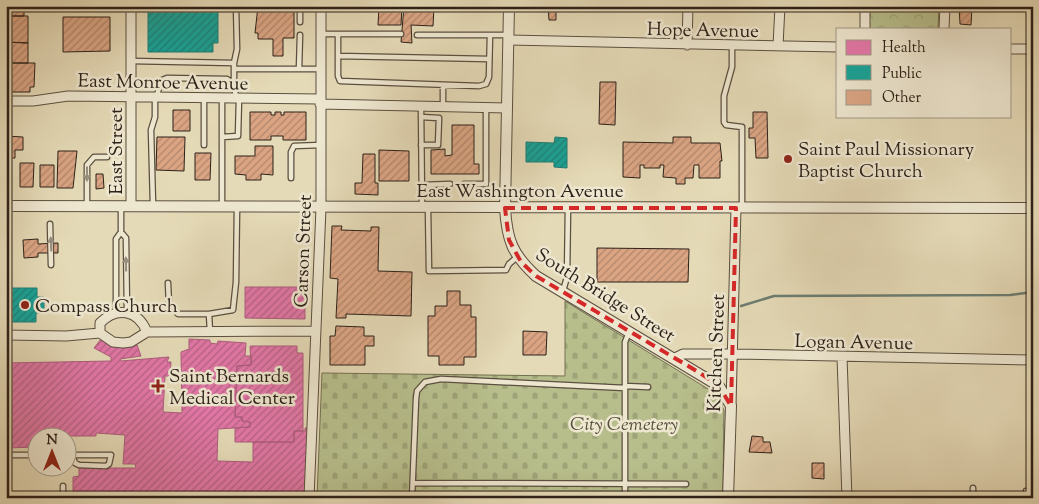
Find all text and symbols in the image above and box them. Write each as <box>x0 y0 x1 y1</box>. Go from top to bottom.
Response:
street label: Hope Avenue <box>647 17 759 46</box>
legend <box>836 28 1012 118</box>
text: Health <box>882 38 926 59</box>
text: Public <box>882 64 922 85</box>
street label: East Monroe Avenue <box>77 69 249 98</box>
text: Other <box>882 88 922 109</box>
street label: East Street <box>104 107 131 195</box>
place label: Saint Paul Missionary Baptist Church <box>798 137 975 186</box>
marker: Saint Paul Missionary Baptist Church <box>782 153 794 165</box>
one-way arrow <box>83 166 91 182</box>
street label: East Washington Avenue <box>417 179 624 206</box>
street label: Carson Street <box>289 194 320 308</box>
one-way arrow <box>47 236 55 252</box>
street label: South Bridge Street <box>529 242 680 350</box>
one-way arrow <box>122 255 130 271</box>
street label: Kitchen Street <box>702 293 733 413</box>
place label: Compass Church <box>35 294 178 321</box>
marker: Compass Church <box>19 299 31 311</box>
street label: Logan Avenue <box>794 329 914 358</box>
place label: Saint Bernards Medical Center <box>169 364 295 413</box>
marker: Saint Bernards Medical Center <box>151 379 165 393</box>
park label: City Cemetery <box>570 412 678 439</box>
north arrow <box>28 426 78 476</box>
text: N <box>46 431 58 451</box>

